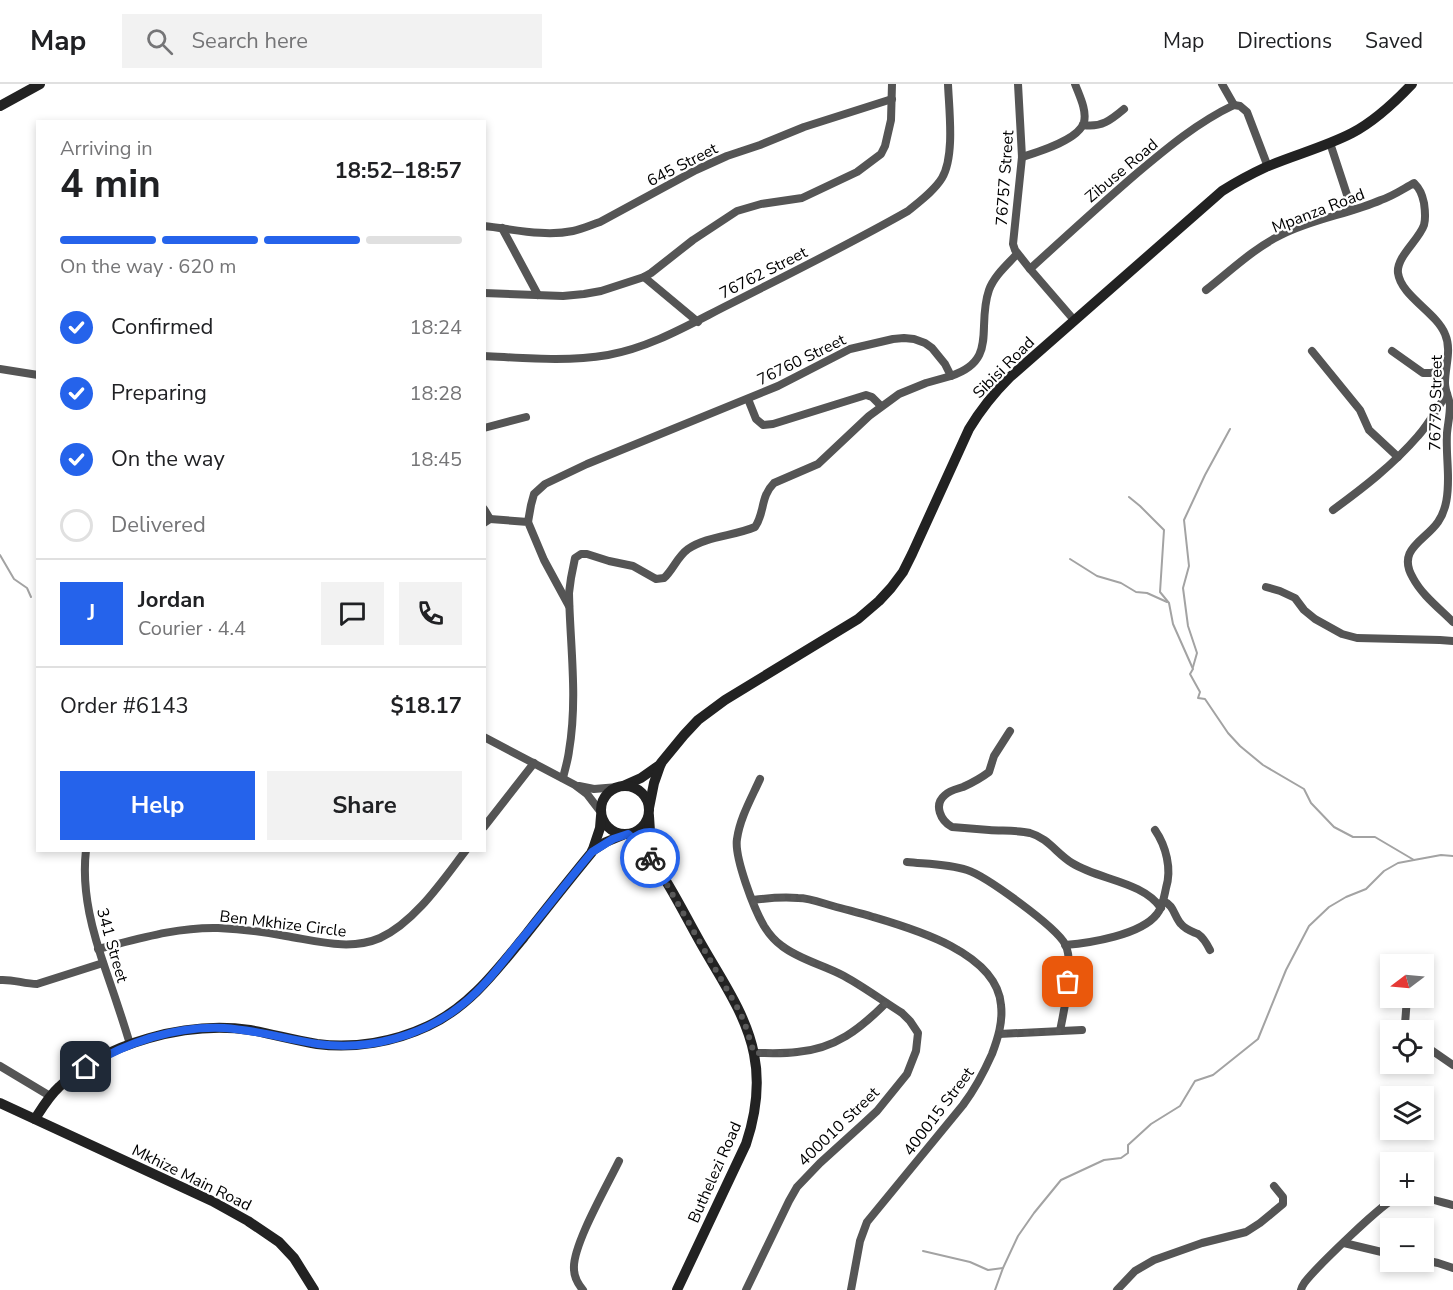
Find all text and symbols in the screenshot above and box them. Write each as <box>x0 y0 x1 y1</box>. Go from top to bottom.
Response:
search box <box>122 14 542 68</box>
text: Map <box>30 22 86 60</box>
icon: search <box>143 25 176 58</box>
text: Search here <box>191 26 308 56</box>
text: Map <box>1163 27 1204 55</box>
text: Directions <box>1237 27 1332 55</box>
text: Saved <box>1365 27 1423 55</box>
street label: 76757 Street <box>991 129 1019 227</box>
street label: Zibuse Road <box>1080 134 1163 208</box>
text: Arriving in <box>60 135 153 162</box>
street label: 645 Street <box>643 138 722 192</box>
text: 18:52–18:57 <box>334 156 462 186</box>
text: 4 min <box>60 158 161 211</box>
street label: Mpanza Road <box>1269 183 1368 239</box>
street label: 76762 Street <box>716 241 811 304</box>
text: On the way · 620 m <box>60 253 236 280</box>
icon: check <box>60 311 93 344</box>
text: Confirmed <box>111 312 213 342</box>
text: 18:24 <box>409 314 462 341</box>
street label: 76760 Street <box>754 329 850 391</box>
street label: Sibisi Road <box>968 332 1040 404</box>
street label: 76779 Street <box>1424 355 1448 451</box>
icon: check <box>60 377 93 410</box>
text: Preparing <box>111 378 207 408</box>
text: 18:28 <box>409 380 462 407</box>
icon: check <box>60 443 93 476</box>
text: On the way <box>111 444 225 474</box>
text: 18:45 <box>409 446 462 473</box>
text: Delivered <box>111 510 206 540</box>
button: chat <box>321 582 384 645</box>
button: phone <box>399 582 462 645</box>
text: Jordan <box>138 585 205 615</box>
text: J <box>88 598 95 628</box>
text: Courier · 4.4 <box>138 615 246 642</box>
text: Order #6143 <box>60 691 189 721</box>
text: $18.17 <box>391 691 462 721</box>
button: Help <box>60 771 255 840</box>
button: Share <box>267 771 462 840</box>
courier <box>620 828 680 888</box>
icon: bike <box>634 842 667 875</box>
street label: 341 Street <box>91 905 133 985</box>
street label: Ben Mkhize Circle <box>218 905 348 943</box>
north arrow <box>1380 954 1434 1008</box>
map controls <box>1380 954 1434 1272</box>
pin <box>1042 956 1093 1007</box>
icon: bag <box>1051 965 1084 998</box>
button: locate <box>1380 1020 1434 1074</box>
pin <box>60 1041 111 1092</box>
icon: home <box>69 1050 102 1083</box>
street label: 400015 Street <box>898 1063 980 1160</box>
street label: 400010 Street <box>793 1082 885 1171</box>
button: layers <box>1380 1086 1434 1140</box>
street label: Buthelezi Road <box>683 1118 747 1226</box>
street label: Mkhize Main Road <box>128 1139 255 1216</box>
button: + <box>1380 1152 1434 1206</box>
button: − <box>1380 1218 1434 1272</box>

